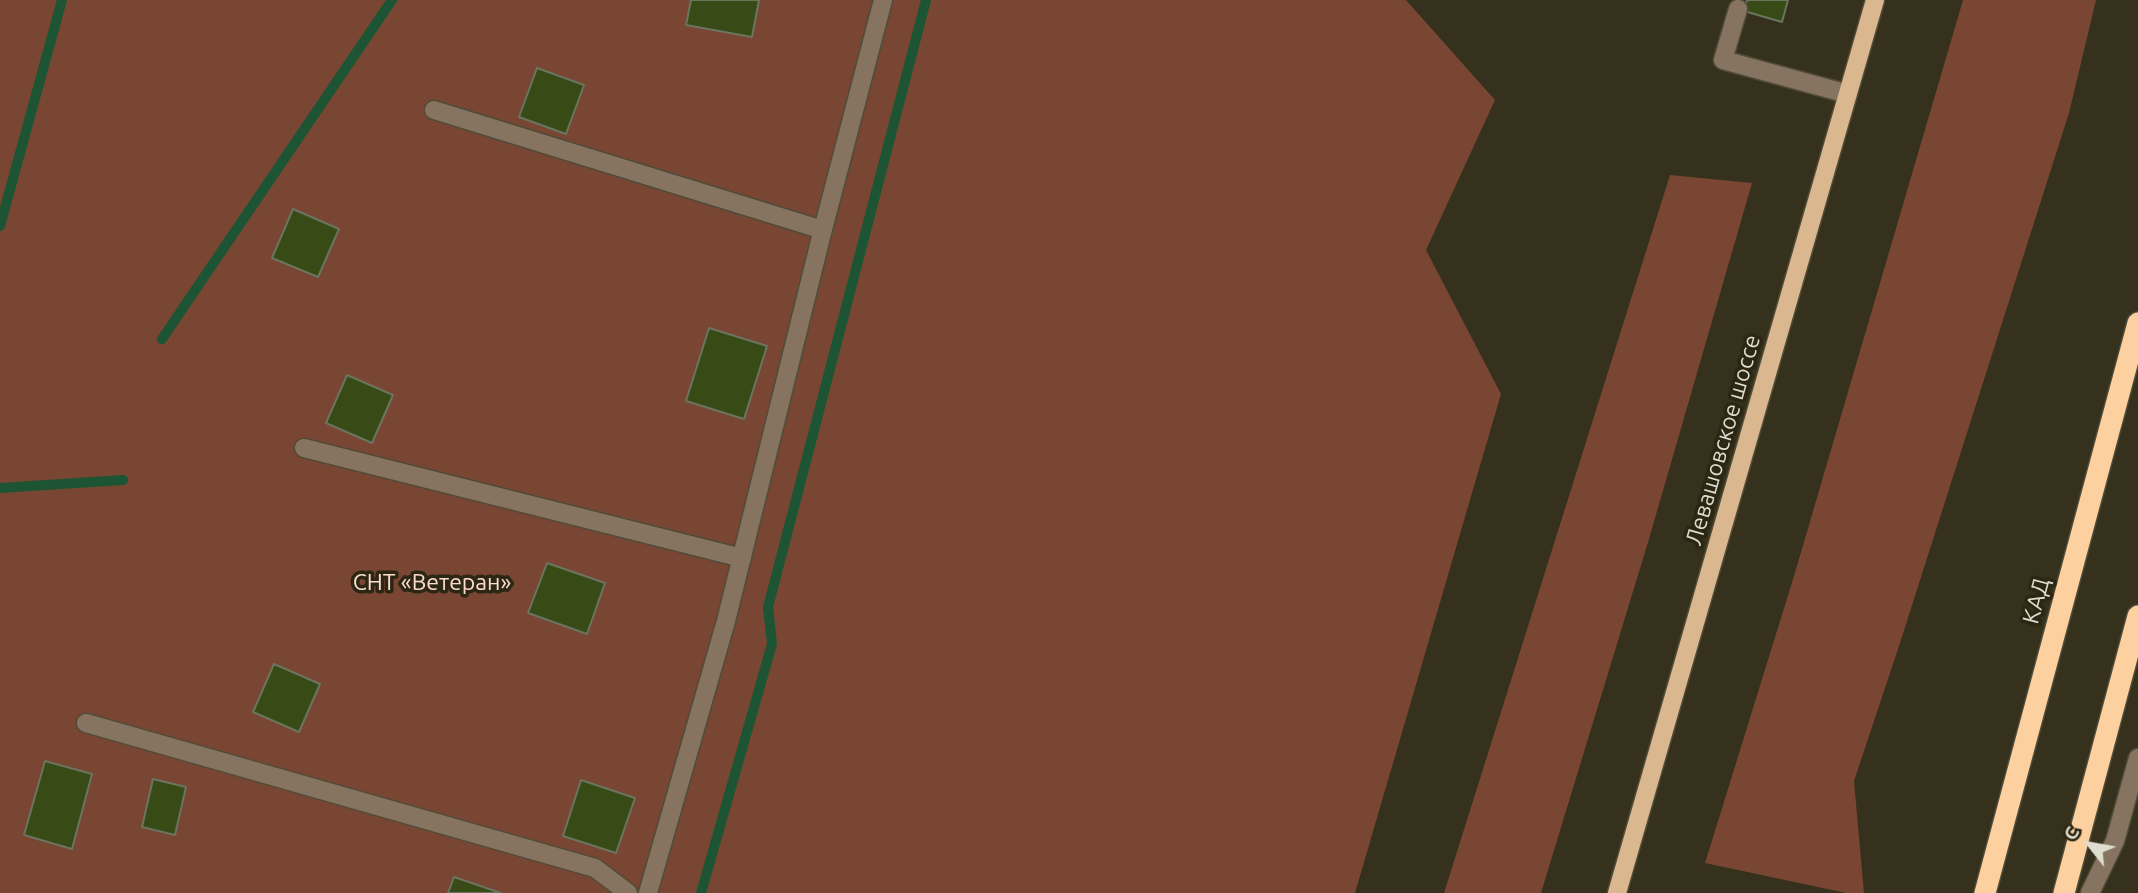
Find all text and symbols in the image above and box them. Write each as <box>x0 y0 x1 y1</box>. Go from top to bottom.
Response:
street label: Левашовское шоссе <box>1680 332 1766 548</box>
park label: СНТ «Ветеран» <box>353 568 511 596</box>
street label: КАД <box>2017 575 2055 627</box>
north arrow <box>2054 809 2124 879</box>
text: С <box>2058 822 2084 844</box>

